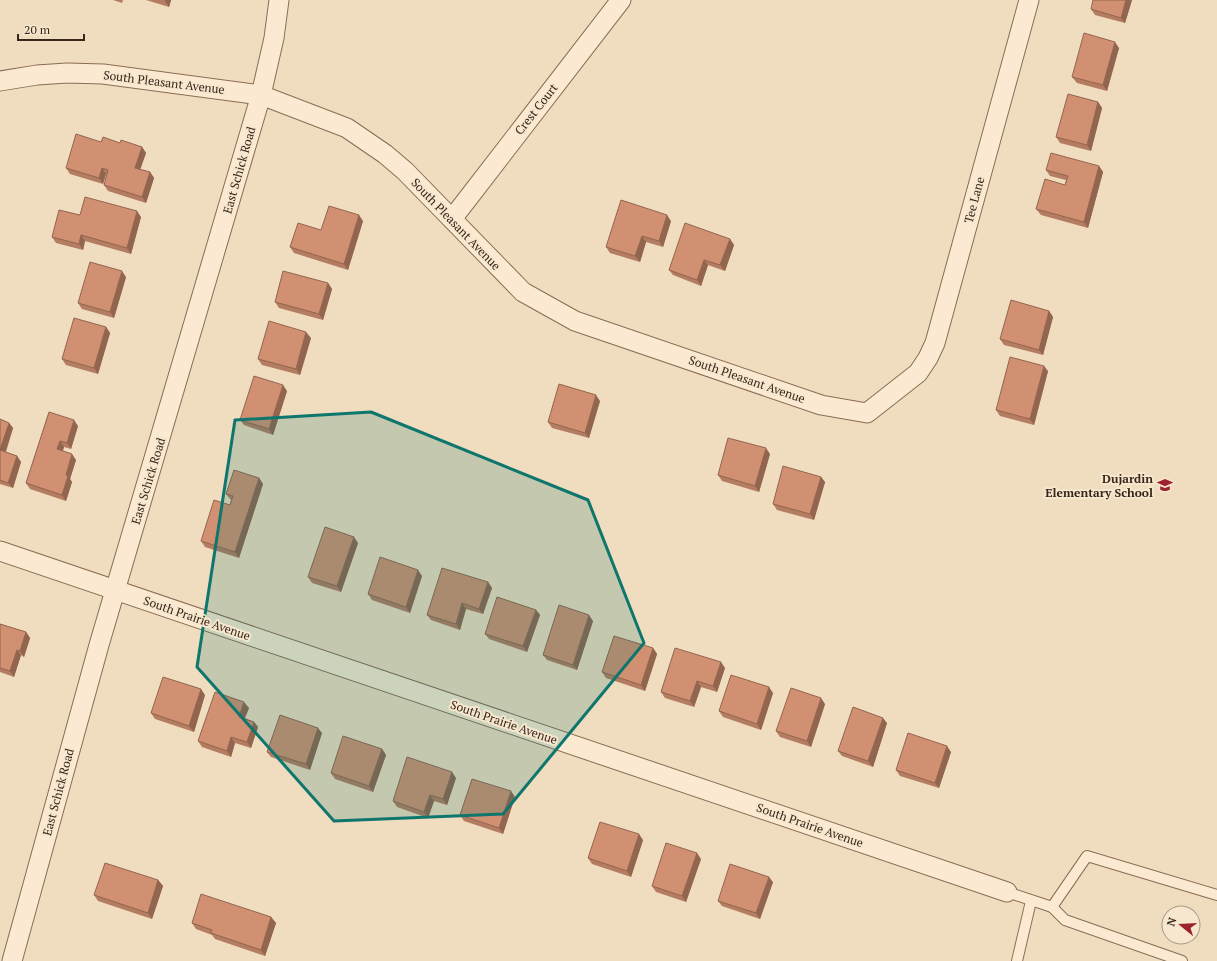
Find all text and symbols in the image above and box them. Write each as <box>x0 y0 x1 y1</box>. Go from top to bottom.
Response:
scale bar <box>18 16 84 42</box>
text: 20 m <box>24 22 51 37</box>
street label: South Pleasant Avenue <box>103 67 225 97</box>
street label: Crest Court <box>511 80 561 138</box>
street label: East Schick Road <box>219 124 259 215</box>
street label: South Pleasant Avenue <box>408 175 504 273</box>
street label: Tee Lane <box>961 175 987 225</box>
street label: South Pleasant Avenue <box>687 352 807 406</box>
street label: East Schick Road <box>128 436 168 526</box>
place label: Dujardin Elementary School <box>1045 471 1153 500</box>
school or university icon: Dujardin Elementary School <box>1156 476 1174 494</box>
street label: South Prairie Avenue <box>142 593 252 643</box>
street label: South Prairie Avenue <box>449 697 559 747</box>
street label: East Schick Road <box>39 746 77 837</box>
street label: South Prairie Avenue <box>755 800 865 850</box>
north arrow <box>1161 905 1201 945</box>
text: N <box>1164 915 1180 928</box>

